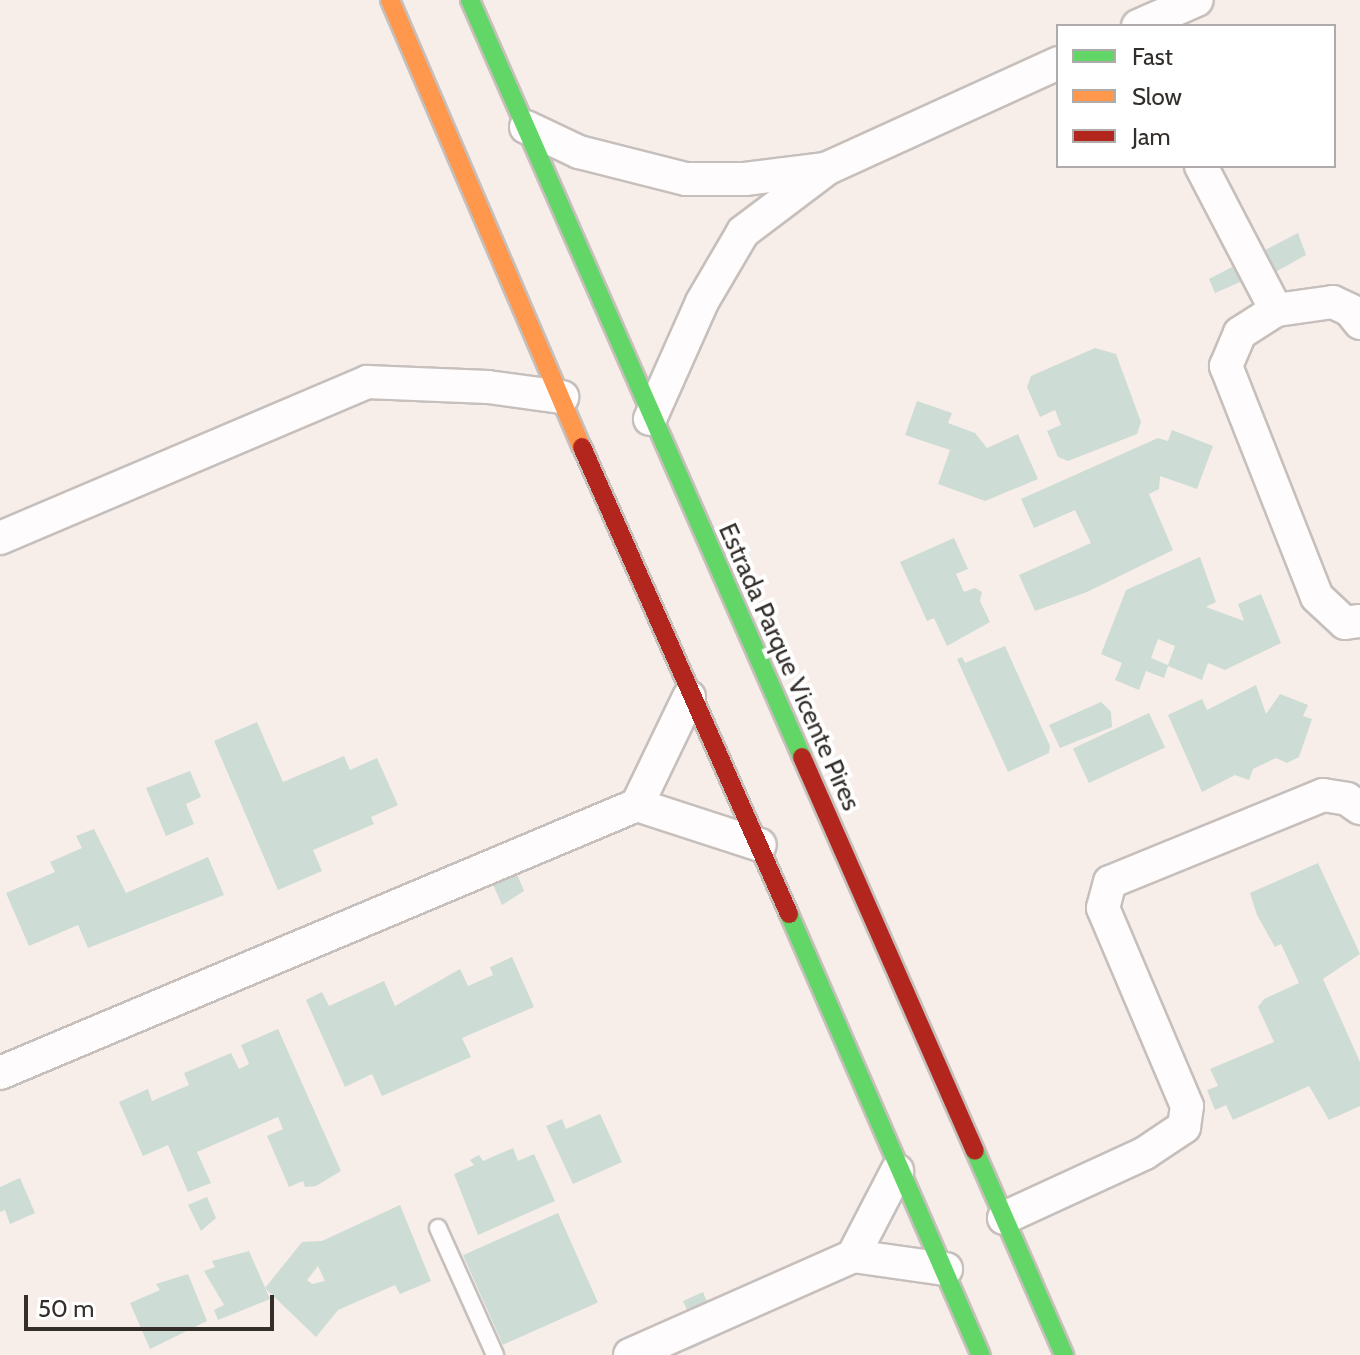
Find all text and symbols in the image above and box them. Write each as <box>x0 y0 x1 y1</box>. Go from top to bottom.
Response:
legend <box>1056 24 1336 168</box>
text: Fast <box>1132 42 1173 71</box>
text: Slow <box>1132 82 1182 111</box>
text: Jam <box>1132 122 1170 151</box>
street label: Estrada Parque Vicente Pires <box>712 519 866 815</box>
scale bar <box>28 1279 278 1329</box>
text: 50 m <box>38 1294 94 1323</box>

